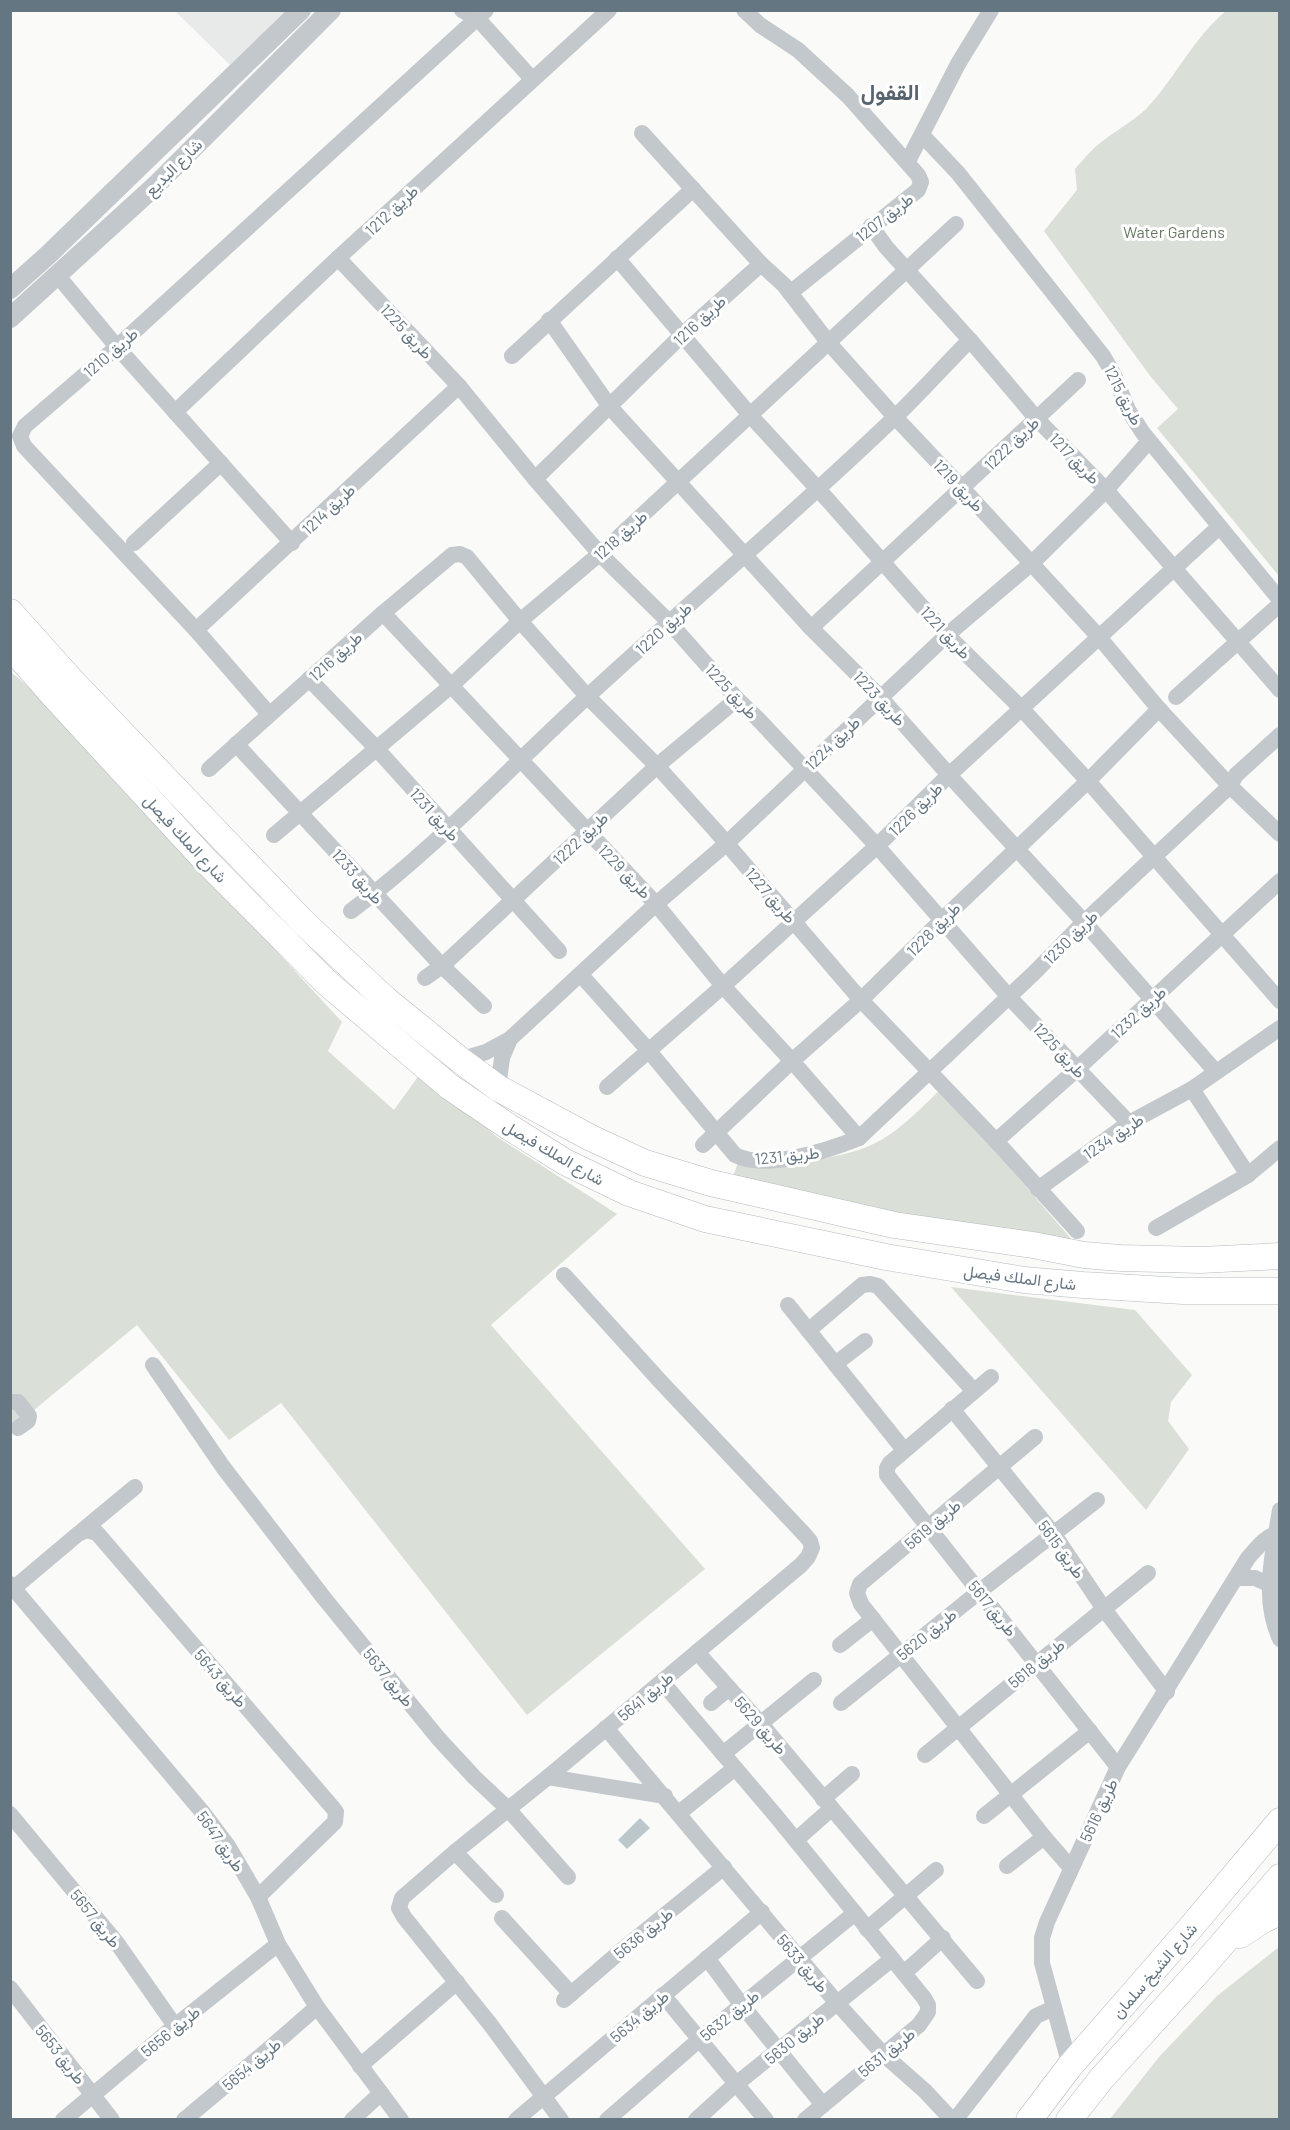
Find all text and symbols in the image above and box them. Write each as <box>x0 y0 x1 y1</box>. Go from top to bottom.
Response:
district label: القفول <box>861 78 919 106</box>
street label: شارع البديع <box>140 134 208 202</box>
street label: طريق 1212 <box>361 181 423 241</box>
street label: طريق 1207 <box>851 189 918 247</box>
park label: Water Gardens <box>1123 222 1225 241</box>
street label: طريق 1216 <box>669 291 731 351</box>
street label: طريق 1225 <box>375 300 437 364</box>
street label: طريق 1210 <box>79 323 142 382</box>
street label: طريق 1215 <box>1099 362 1147 429</box>
street label: طريق 1222 <box>980 412 1044 475</box>
street label: طريق 1217 <box>1044 428 1104 489</box>
street label: طريق 1219 <box>928 455 988 517</box>
street label: طريق 1214 <box>298 480 360 540</box>
street label: طريق 1218 <box>589 506 652 565</box>
street label: طريق 1220 <box>631 598 696 660</box>
street label: طريق 1221 <box>915 602 975 664</box>
street label: طريق 1216 <box>305 627 367 686</box>
street label: طريق 1225 <box>700 660 762 724</box>
street label: طريق 1223 <box>848 667 910 731</box>
street label: طريق 1224 <box>801 712 865 775</box>
street label: طريق 1226 <box>884 778 947 841</box>
street label: طريق 1231 <box>405 784 464 846</box>
street label: شارع الملك فيصل <box>138 790 232 888</box>
street label: طريق 1222 <box>548 808 613 870</box>
street label: طريق 1229 <box>593 840 656 904</box>
street label: طريق 1233 <box>327 844 388 909</box>
street label: طريق 1227 <box>740 863 800 928</box>
street label: طريق 1228 <box>902 898 965 961</box>
street label: طريق 1230 <box>1039 906 1102 969</box>
street label: طريق 1232 <box>1107 982 1171 1044</box>
street label: طريق 1225 <box>1028 1019 1090 1083</box>
street label: طريق 1234 <box>1079 1109 1148 1165</box>
street label: شارع الملك فيصل <box>499 1115 608 1191</box>
street label: طريق 1231 <box>754 1142 820 1170</box>
street label: شارع الملك فيصل <box>962 1261 1077 1296</box>
street label: طريق 5619 <box>900 1495 965 1554</box>
street label: طريق 5615 <box>1033 1516 1089 1583</box>
street label: طريق 5617 <box>963 1576 1021 1641</box>
street label: طريق 5620 <box>892 1604 961 1665</box>
street label: طريق 5618 <box>1004 1634 1069 1693</box>
street label: طريق 5637 <box>358 1644 418 1711</box>
street label: طريق 5643 <box>189 1645 251 1712</box>
street label: طريق 5641 <box>613 1667 678 1726</box>
street label: طريق 5629 <box>729 1692 791 1759</box>
street label: طريق 5616 <box>1075 1776 1123 1845</box>
street label: طريق 5647 <box>192 1807 249 1876</box>
street label: طريق 5657 <box>65 1885 125 1952</box>
street label: طريق 5636 <box>610 1904 677 1964</box>
street label: شارع الشيخ سلمان <box>1107 1918 1203 2023</box>
street label: طريق 5633 <box>772 1930 833 1997</box>
street label: طريق 5632 <box>696 1985 764 2046</box>
street label: طريق 5634 <box>606 1986 673 2048</box>
street label: طريق 5656 <box>137 2002 204 2062</box>
street label: طريق 5630 <box>760 2008 829 2069</box>
street label: طريق 5653 <box>30 2021 90 2089</box>
street label: طريق 5631 <box>854 2023 919 2082</box>
street label: طريق 5654 <box>218 2034 285 2096</box>

